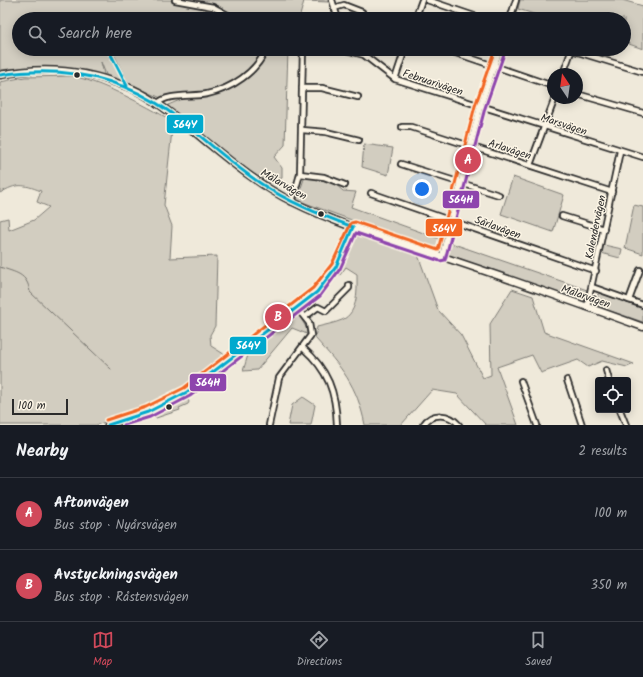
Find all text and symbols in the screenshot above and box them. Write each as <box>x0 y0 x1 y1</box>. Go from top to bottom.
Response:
search box <box>12 12 631 56</box>
text: Search here <box>58 22 132 46</box>
icon: search <box>26 23 48 45</box>
street label: Februarivägen <box>400 65 465 101</box>
north arrow <box>547 68 583 104</box>
unlabelled marker <box>72 70 82 80</box>
street label: Marsvägen <box>538 109 589 141</box>
line badge: 564Y <box>166 114 204 134</box>
text: 564Y <box>172 116 198 134</box>
street label: Arlavägen <box>486 135 534 165</box>
pin: A <box>455 145 481 175</box>
street label: Mälarvägen <box>257 164 310 206</box>
your location <box>412 179 432 199</box>
line badge: 564H <box>442 190 480 209</box>
text: 564H <box>448 191 473 209</box>
street label: Kalendervägen <box>580 193 612 261</box>
unlabelled marker <box>316 209 326 219</box>
street label: Särlavägen <box>472 211 524 245</box>
line badge: 564V <box>425 218 463 237</box>
text: 564V <box>431 220 457 238</box>
street label: Mälarvägen <box>559 280 613 314</box>
pin: B <box>265 302 291 332</box>
line badge: 564Y <box>229 336 267 355</box>
text: 564Y <box>235 337 261 355</box>
line badge: 564H <box>189 373 227 392</box>
text: 564H <box>195 374 220 392</box>
map controls <box>595 377 631 413</box>
button: locate <box>595 377 631 413</box>
scale bar <box>12 397 68 416</box>
text: 100 m <box>18 397 46 415</box>
unlabelled marker <box>164 402 174 412</box>
text: Nearby <box>16 438 68 465</box>
text: 2 results <box>579 441 627 462</box>
text: Aftonvägen <box>54 491 129 515</box>
text: A <box>25 503 33 524</box>
text: 100 m <box>594 503 627 524</box>
text: Bus stop · Nyårsvägen <box>54 515 177 536</box>
text: Avstyckningsvägen <box>54 563 178 587</box>
text: B <box>25 575 33 596</box>
text: 350 m <box>591 575 627 596</box>
text: Bus stop · Råstensvägen <box>54 587 189 608</box>
tab: Map <box>92 629 114 671</box>
tab: Directions <box>297 629 342 671</box>
tab: Saved <box>525 629 551 671</box>

